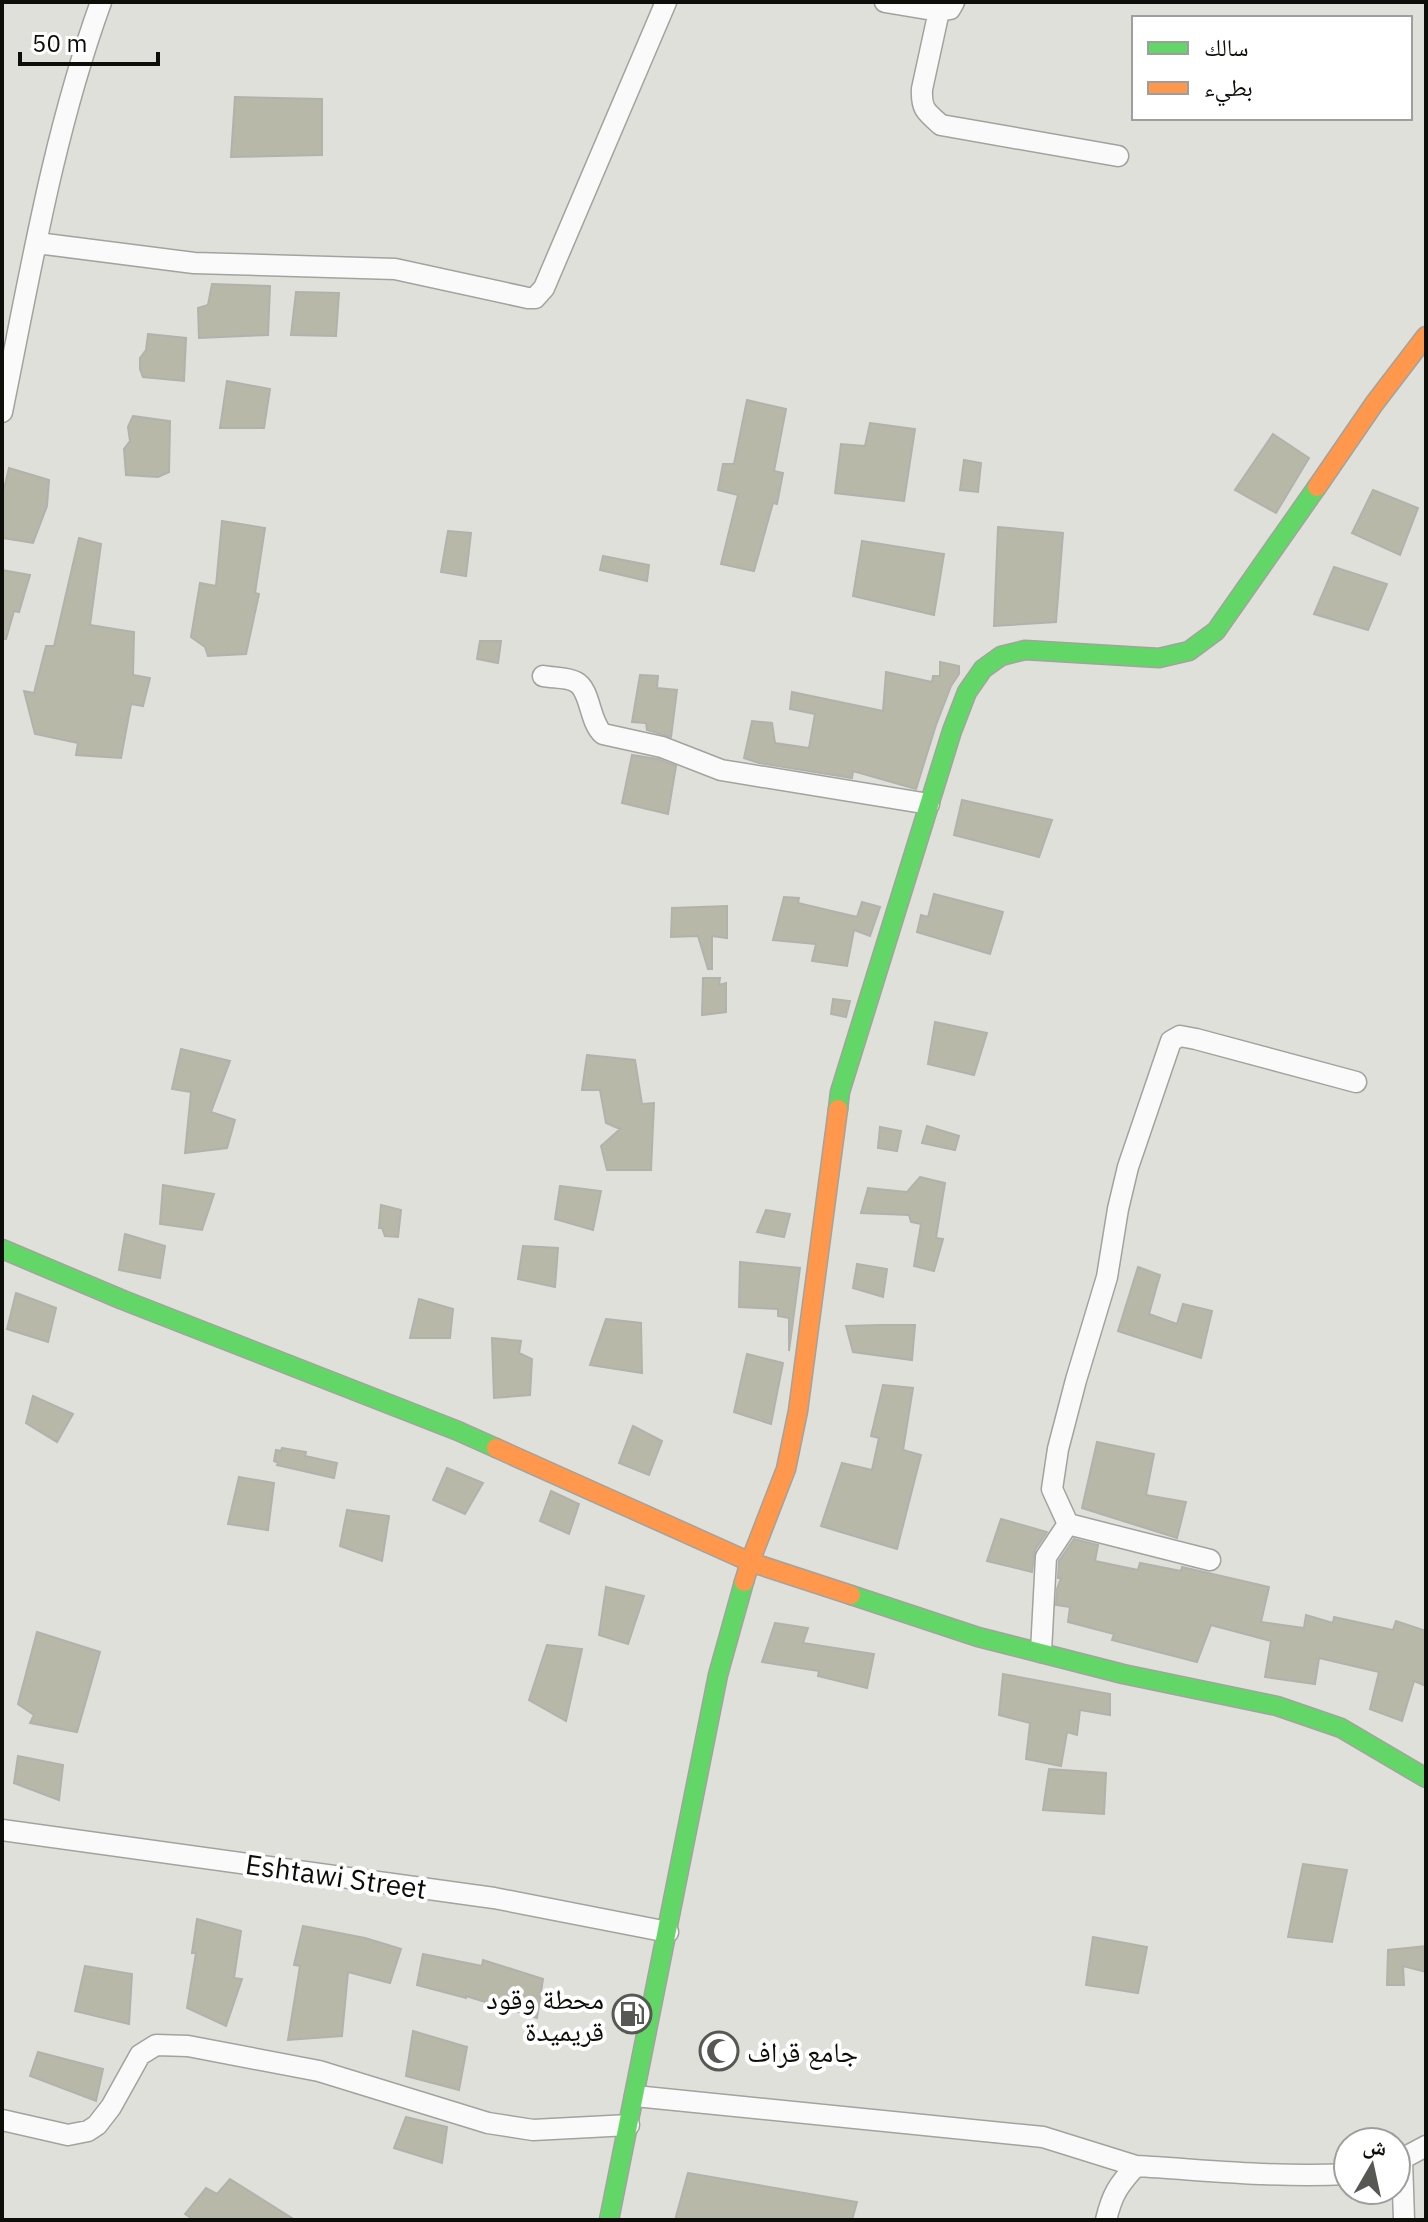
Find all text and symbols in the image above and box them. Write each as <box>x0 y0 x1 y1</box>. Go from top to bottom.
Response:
scale bar <box>20 16 158 66</box>
legend <box>1132 16 1412 120</box>
text: 50 m <box>32 27 87 59</box>
text: سالك <box>1204 31 1249 63</box>
text: بطيء <box>1204 71 1253 107</box>
street label: Eshtawi Street <box>243 1845 429 1907</box>
place label: محطة وقود قريميدة <box>486 1980 604 2049</box>
fuel station icon: محطة وقود قريميدة <box>611 1993 653 2035</box>
mosque icon: جامع قراف <box>698 2030 740 2072</box>
place label: جامع قراف <box>747 2033 858 2070</box>
north arrow <box>1332 2126 1412 2206</box>
text: ش <box>1361 2130 1389 2162</box>

